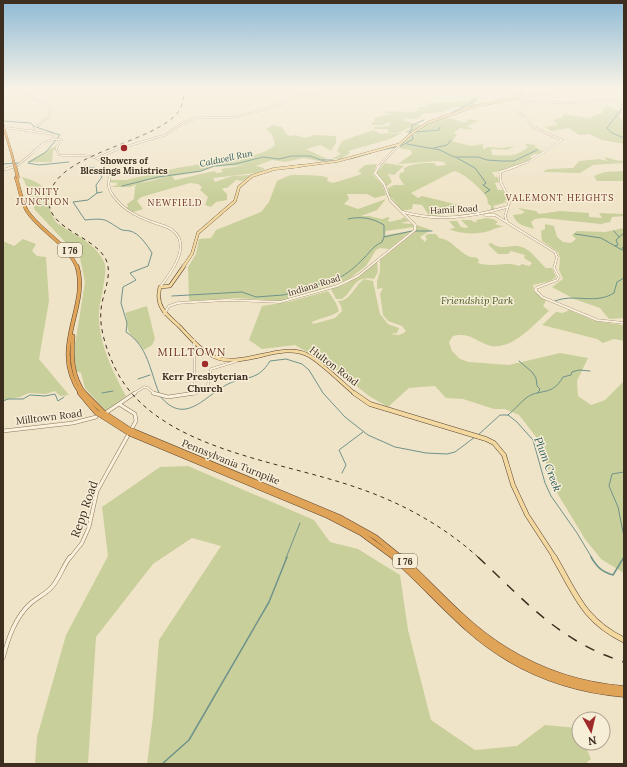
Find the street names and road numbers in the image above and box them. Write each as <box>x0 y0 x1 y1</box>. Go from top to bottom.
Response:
street label: Hamil Road <box>430 202 479 216</box>
road number: I 76 <box>58 243 82 257</box>
street label: Indiana Road <box>286 272 342 298</box>
street label: Hulton Road <box>307 343 361 389</box>
street label: Milltown Road <box>15 406 83 428</box>
street label: Pennsylvania Turnpike <box>180 436 283 488</box>
street label: Repp Road <box>67 479 101 539</box>
road number: I 76 <box>393 554 417 568</box>

